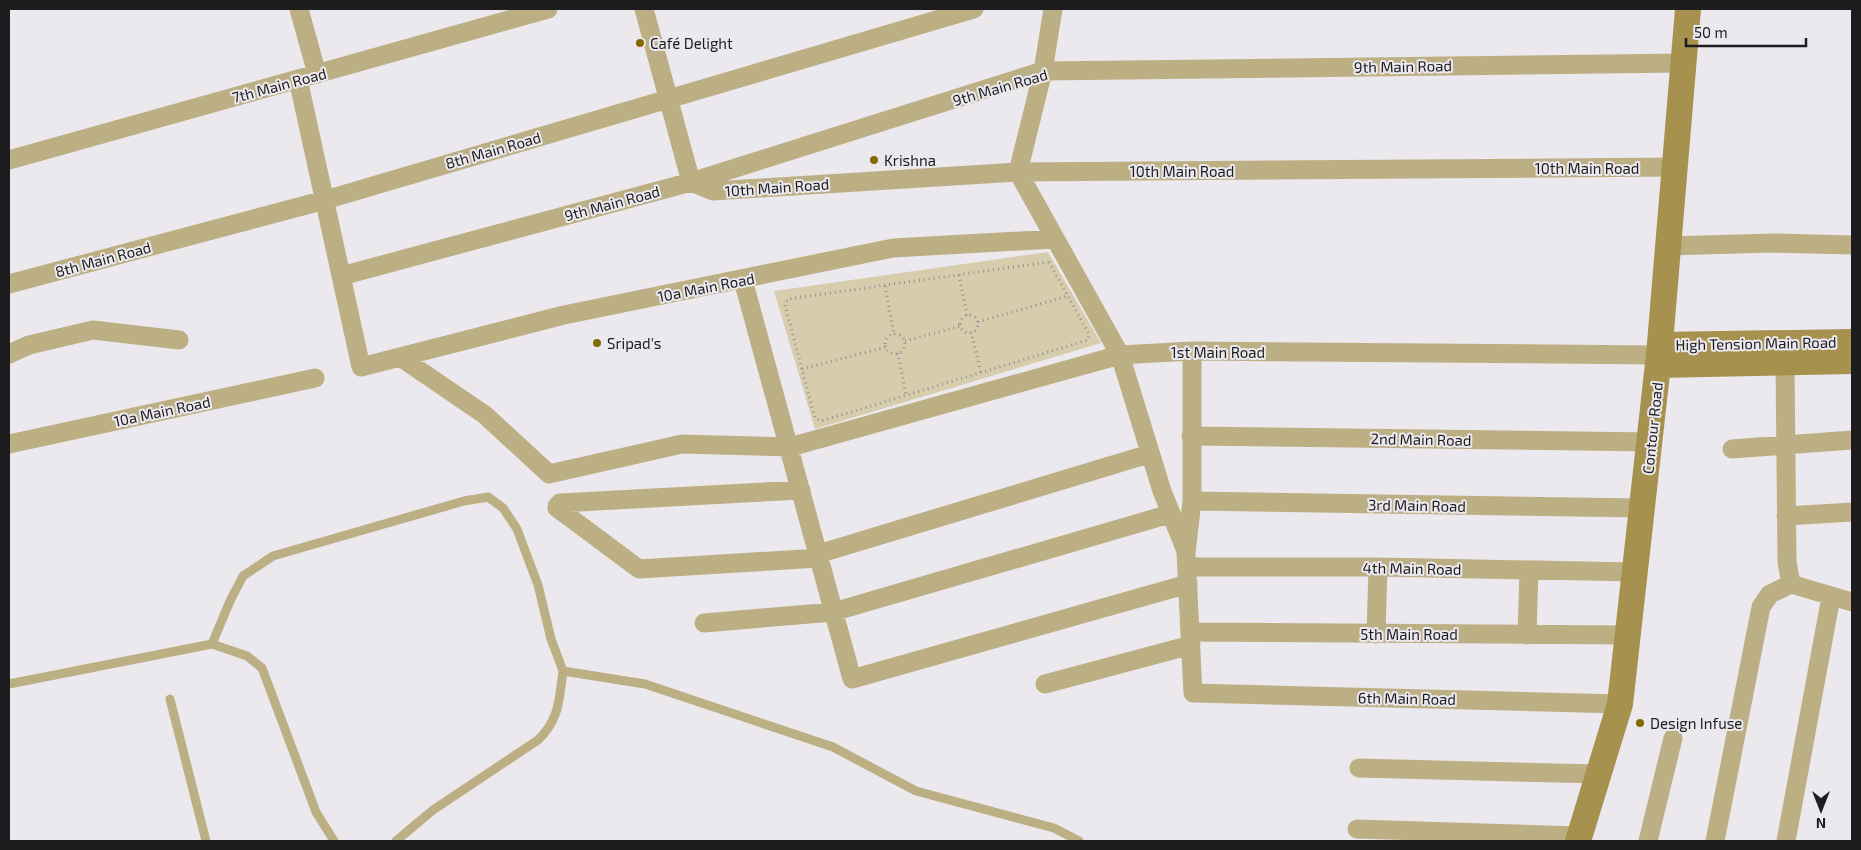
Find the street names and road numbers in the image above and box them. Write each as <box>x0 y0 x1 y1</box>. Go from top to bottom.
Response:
street label: 9th Main Road <box>1354 56 1452 76</box>
street label: 7th Main Road <box>230 64 328 106</box>
street label: 9th Main Road <box>950 65 1050 109</box>
street label: 8th Main Road <box>443 128 543 172</box>
street label: 10th Main Road <box>1535 159 1639 177</box>
street label: 10th Main Road <box>1130 162 1234 180</box>
street label: 10th Main Road <box>724 174 830 200</box>
street label: 9th Main Road <box>562 182 662 224</box>
street label: 8th Main Road <box>53 238 153 280</box>
street label: 10a Main Road <box>656 269 756 305</box>
street label: High Tension Main Road <box>1675 333 1837 353</box>
street label: 1st Main Road <box>1171 343 1265 361</box>
street label: Contour Road <box>1638 381 1666 475</box>
street label: 10a Main Road <box>112 392 212 430</box>
street label: 2nd Main Road <box>1370 429 1472 449</box>
street label: 3rd Main Road <box>1368 495 1466 515</box>
street label: 4th Main Road <box>1362 558 1462 578</box>
street label: 5th Main Road <box>1360 625 1458 643</box>
street label: 6th Main Road <box>1358 688 1456 708</box>

